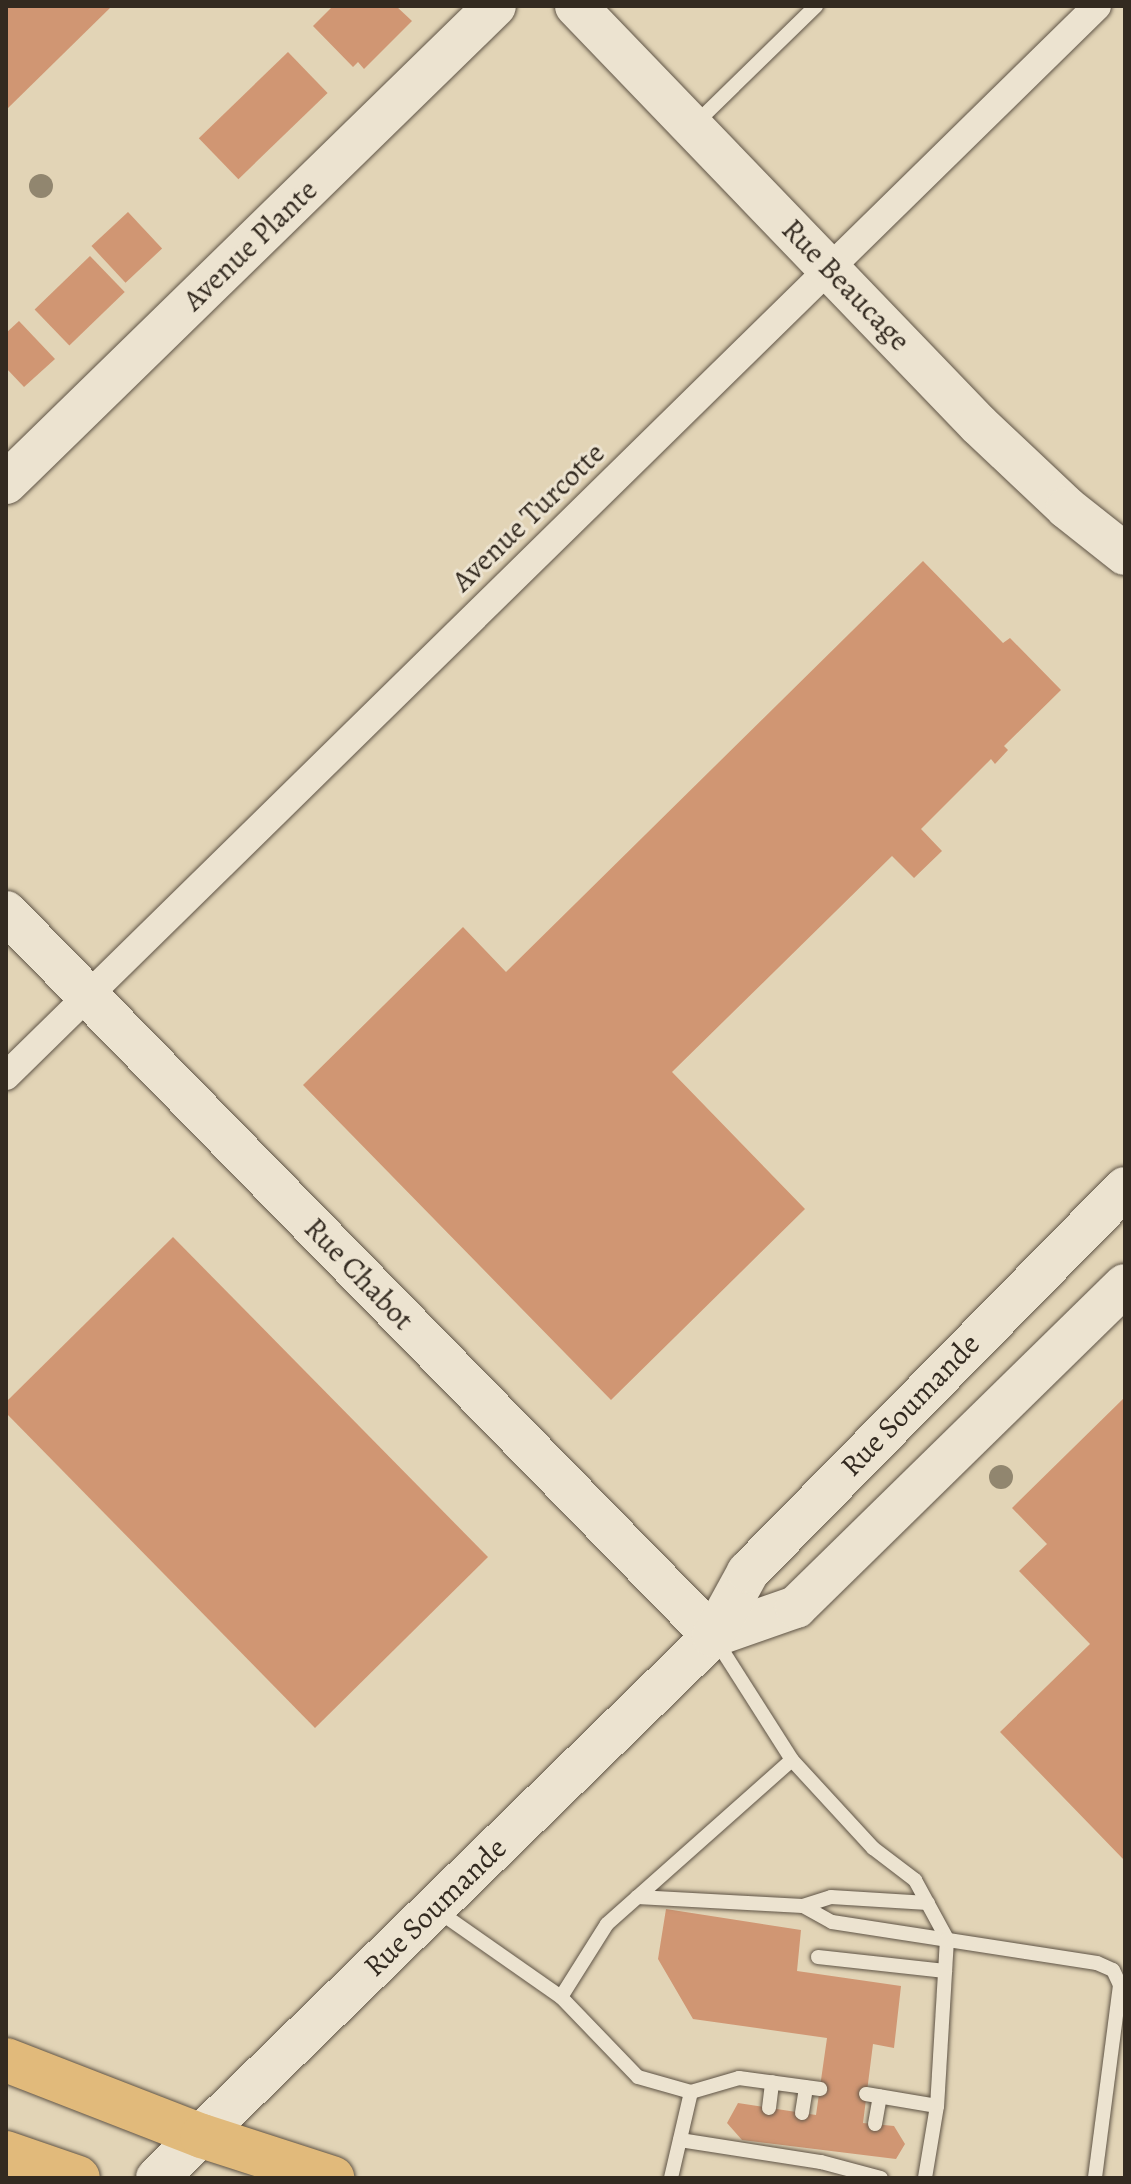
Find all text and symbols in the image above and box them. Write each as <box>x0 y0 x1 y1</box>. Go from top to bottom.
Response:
street label: Avenue Plante <box>175 172 325 318</box>
street label: Rue Beaucage <box>774 212 918 358</box>
street label: Avenue Turcotte <box>444 435 612 599</box>
street label: Rue Chabot <box>297 1210 421 1338</box>
street label: Rue Soumande <box>833 1326 987 1484</box>
street label: Rue Soumande <box>356 1830 514 1984</box>

